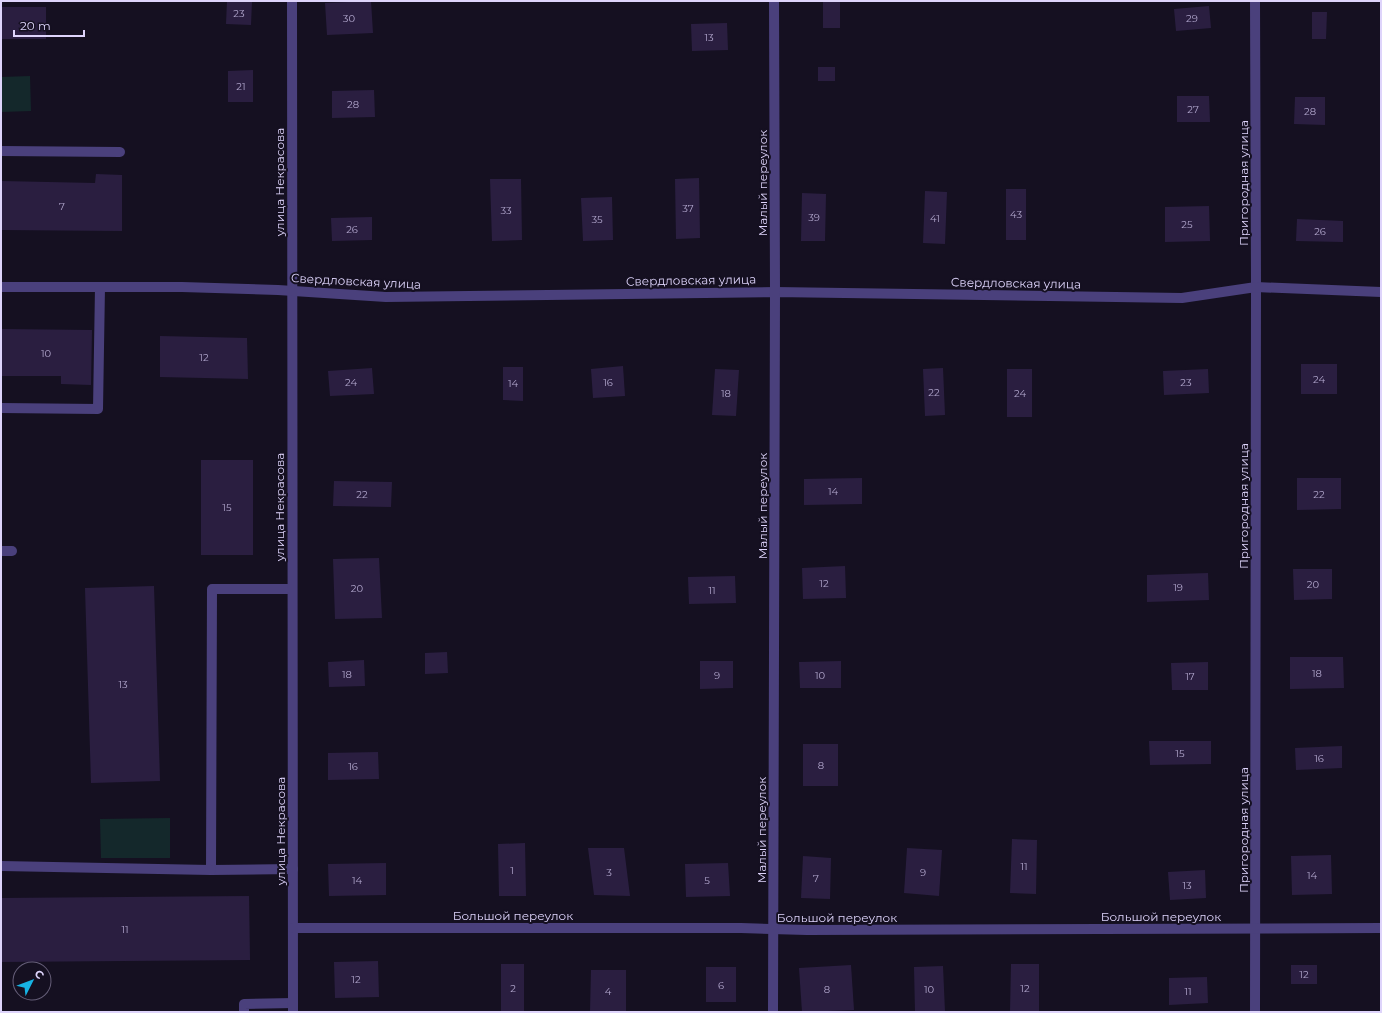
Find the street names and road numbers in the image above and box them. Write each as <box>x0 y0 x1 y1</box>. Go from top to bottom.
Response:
street label: Пригородная улица <box>1236 120 1251 246</box>
street label: улица Некрасова <box>272 128 287 237</box>
street label: Малый переулок <box>755 130 770 236</box>
street label: Свердловская улица <box>291 270 421 292</box>
street label: Свердловская улица <box>626 271 756 289</box>
street label: Свердловская улица <box>951 274 1081 292</box>
street label: Пригородная улица <box>1236 443 1251 569</box>
street label: улица Некрасова <box>272 453 287 562</box>
street label: Малый переулок <box>755 453 770 559</box>
street label: Пригородная улица <box>1236 767 1251 893</box>
street label: улица Некрасова <box>273 777 288 886</box>
street label: Малый переулок <box>754 777 769 883</box>
street label: Большой переулок <box>453 908 573 923</box>
street label: Большой переулок <box>1101 909 1221 924</box>
street label: Большой переулок <box>777 910 897 925</box>

